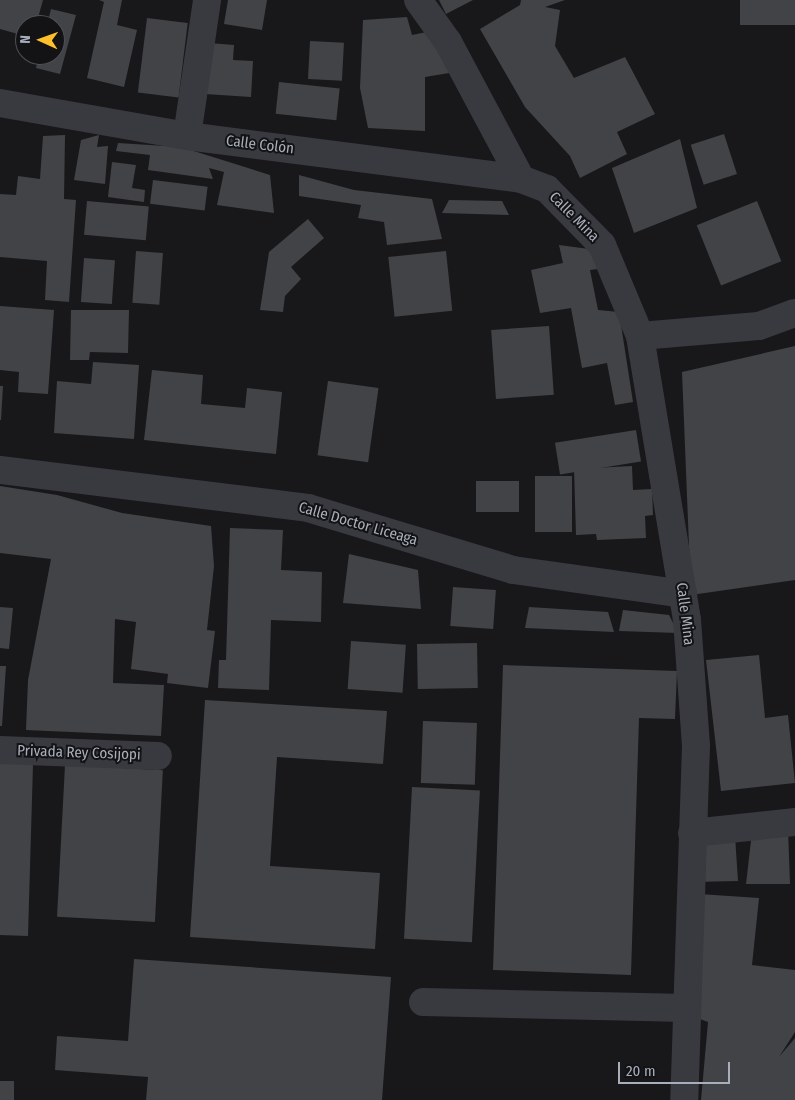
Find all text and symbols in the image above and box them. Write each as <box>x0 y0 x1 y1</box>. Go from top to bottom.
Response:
north arrow <box>15 15 65 65</box>
text: N <box>17 35 34 44</box>
street label: Calle Colón <box>225 132 295 158</box>
street label: Calle Mina <box>545 188 603 246</box>
street label: Calle Doctor Liceaga <box>296 498 420 550</box>
street label: Calle Mina <box>672 582 698 646</box>
street label: Privada Rey Cosijopi <box>17 742 141 764</box>
scale bar <box>620 1052 732 1084</box>
text: 20 m <box>626 1062 656 1080</box>

